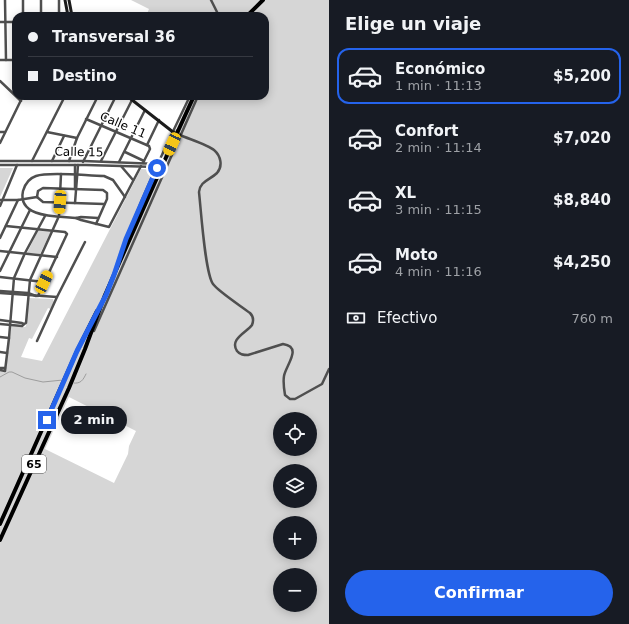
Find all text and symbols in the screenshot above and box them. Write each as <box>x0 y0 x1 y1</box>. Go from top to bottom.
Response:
text: Elige un viaje <box>345 13 481 34</box>
text: Transversal 36 <box>52 28 175 46</box>
icon: car <box>347 58 383 94</box>
text: Económico <box>395 60 485 78</box>
text: Destino <box>52 67 117 85</box>
text: $5,200 <box>553 67 611 85</box>
text: 1 min · 11:13 <box>395 78 482 93</box>
street label: Calle 11 <box>98 109 148 141</box>
icon: car <box>347 120 383 156</box>
text: Confort <box>395 122 458 140</box>
text: $7,020 <box>553 129 611 147</box>
car <box>161 131 183 157</box>
text: 2 min · 11:14 <box>395 140 482 155</box>
street label: Calle 15 <box>54 145 104 159</box>
route start <box>148 159 166 177</box>
icon: car <box>347 182 383 218</box>
text: XL <box>395 184 416 202</box>
car <box>53 190 67 214</box>
text: $8,840 <box>553 191 611 209</box>
text: 3 min · 11:15 <box>395 202 482 217</box>
icon: car <box>347 244 383 280</box>
text: Moto <box>395 246 438 264</box>
text: $4,250 <box>553 253 611 271</box>
text: 4 min · 11:16 <box>395 264 482 279</box>
car <box>33 269 55 295</box>
icon: cash <box>345 307 367 329</box>
text: Efectivo <box>377 309 437 327</box>
text: 760 m <box>571 311 613 326</box>
callout: 2 min <box>61 406 127 434</box>
route end <box>38 411 56 429</box>
text: 2 min <box>74 412 114 427</box>
map controls <box>273 412 317 612</box>
button: locate <box>273 412 317 456</box>
road number: 65 <box>22 455 46 473</box>
button: layers <box>273 464 317 508</box>
button: + <box>273 516 317 560</box>
button: − <box>273 568 317 612</box>
button: Confirmar <box>345 570 613 616</box>

